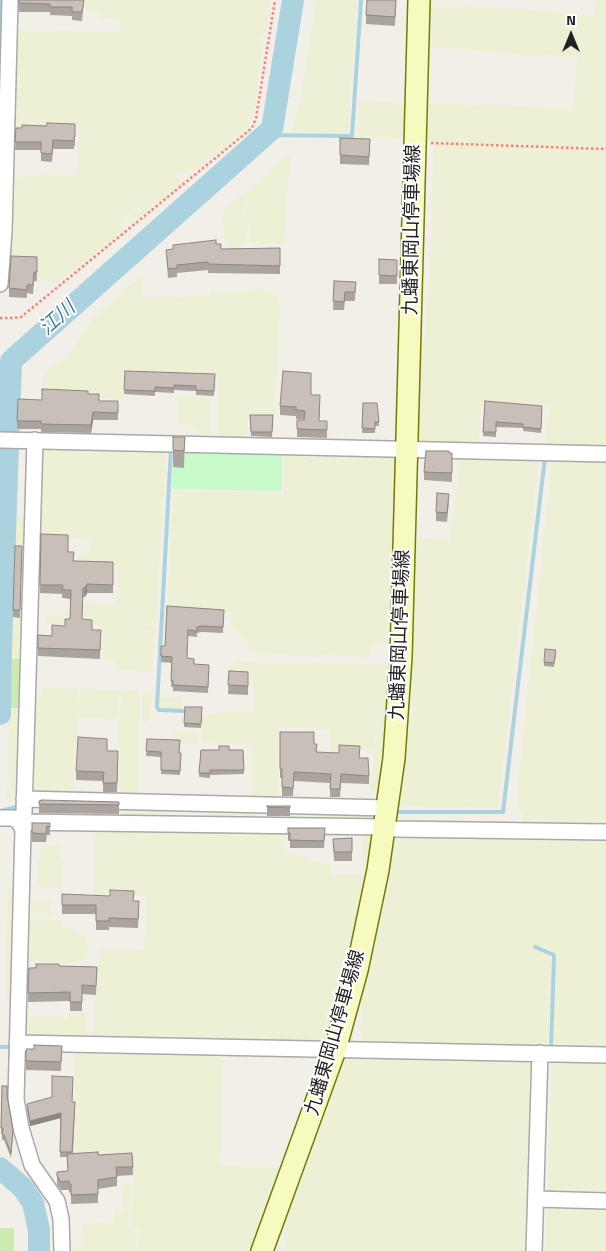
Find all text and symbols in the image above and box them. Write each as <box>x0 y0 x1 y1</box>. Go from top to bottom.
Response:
text: N <box>566 9 576 30</box>
north arrow <box>546 10 596 60</box>
street label: 九蟠東岡山停車場線 <box>400 144 426 316</box>
water label: 江川 <box>35 297 81 341</box>
street label: 九蟠東岡山停車場線 <box>387 549 415 721</box>
street label: 九蟠東岡山停車場線 <box>301 948 371 1118</box>

